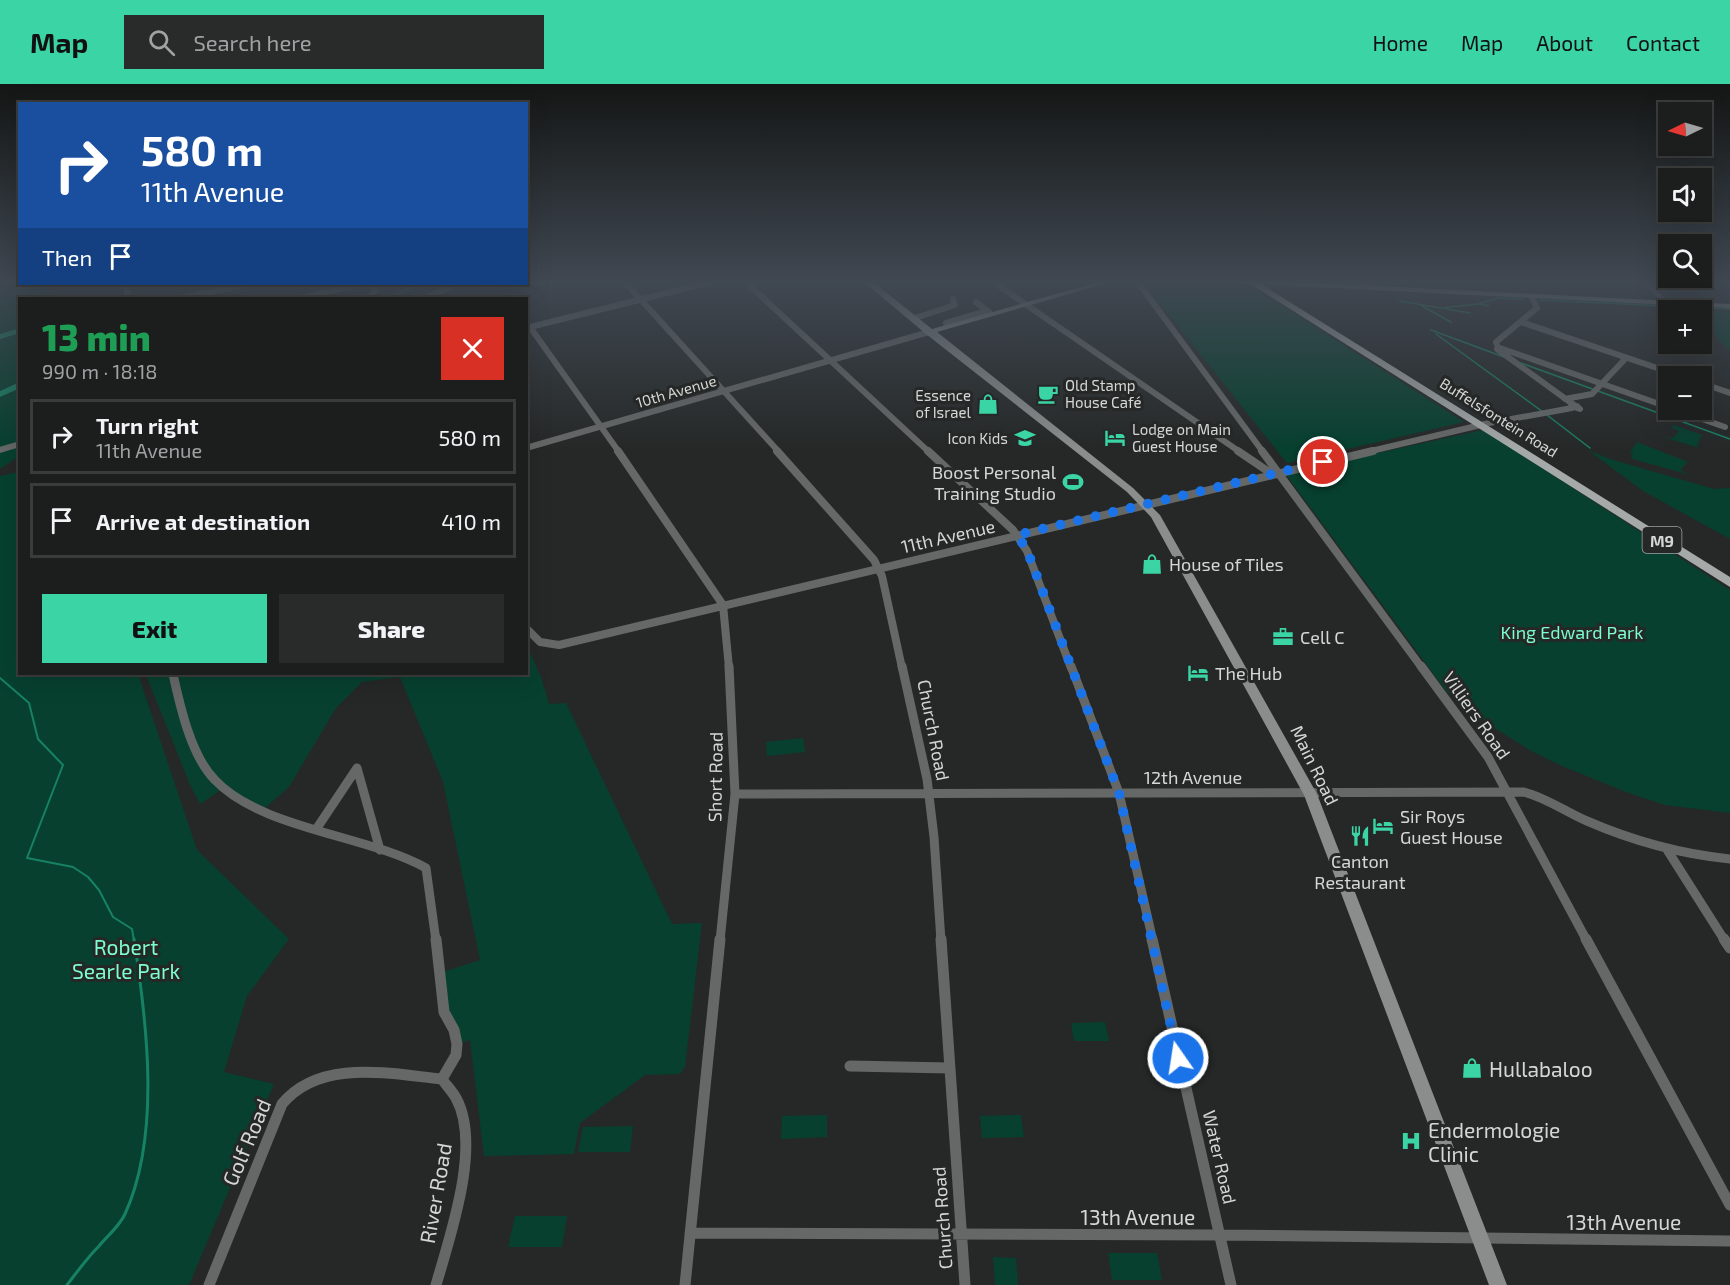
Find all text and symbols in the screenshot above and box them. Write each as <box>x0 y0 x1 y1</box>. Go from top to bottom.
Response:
search box <box>124 15 544 69</box>
text: Map <box>30 25 88 59</box>
icon: search <box>145 26 178 59</box>
text: Search here <box>193 29 312 55</box>
text: Home <box>1372 30 1428 55</box>
text: Map <box>1461 30 1503 55</box>
text: About <box>1536 30 1593 55</box>
text: Contact <box>1626 30 1700 55</box>
north arrow <box>1658 102 1712 156</box>
map controls <box>1658 102 1712 420</box>
text: 580 m <box>141 124 263 174</box>
icon: right <box>42 126 120 204</box>
button: sound <box>1658 168 1712 222</box>
text: 11th Avenue <box>141 175 284 207</box>
button: search <box>1658 234 1712 288</box>
icon: arrive <box>104 240 137 273</box>
text: Then <box>42 244 92 270</box>
button: + <box>1658 300 1712 354</box>
text: 13 min <box>42 315 151 358</box>
button: close <box>441 317 504 380</box>
text: 990 m · 18:18 <box>42 359 157 383</box>
button: − <box>1658 366 1712 420</box>
street label: 10th Avenue <box>634 371 718 411</box>
street label: Buffelsfontein Road <box>1437 373 1561 461</box>
place label: Old Stamp House Café <box>1065 376 1142 411</box>
cafe icon: Old Stamp House Café <box>1036 382 1060 406</box>
place label: Essence of Israel <box>915 386 972 421</box>
shop icon: Essence of Israel <box>976 392 1000 416</box>
text: Turn right <box>96 412 198 438</box>
icon: right <box>45 420 78 453</box>
place label: Lodge on Main Guest House <box>1132 420 1231 455</box>
text: 580 m <box>438 424 501 450</box>
school or university icon: Icon Kids <box>1013 426 1037 450</box>
hotel icon: Lodge on Main Guest House <box>1103 426 1127 450</box>
place label: Icon Kids <box>947 429 1008 447</box>
pin <box>1297 436 1348 487</box>
text: 11th Avenue <box>96 438 202 462</box>
icon: arrive <box>1306 445 1339 478</box>
place label: Boost Personal Training Studio <box>932 461 1057 504</box>
sports icon: Boost Personal Training Studio <box>1061 470 1085 494</box>
icon: arrive <box>45 504 78 537</box>
text: Arrive at destination <box>96 508 310 534</box>
text: 410 m <box>441 508 501 534</box>
street label: 11th Avenue <box>899 515 997 557</box>
road number: M9 <box>1642 527 1682 553</box>
shop icon: House of Tiles <box>1140 552 1164 576</box>
place label: House of Tiles <box>1169 553 1284 575</box>
button: Exit <box>42 594 267 663</box>
button: Share <box>279 594 504 663</box>
park label: King Edward Park <box>1501 621 1643 643</box>
office icon: Cell C <box>1271 625 1295 649</box>
place label: Cell C <box>1300 626 1344 648</box>
hotel icon: The Hub <box>1186 661 1210 685</box>
place label: The Hub <box>1215 662 1282 684</box>
street label: Villiers Road <box>1439 667 1515 763</box>
street label: Church Road <box>913 677 955 783</box>
street label: Main Road <box>1286 722 1344 808</box>
street label: Short Road <box>703 732 727 822</box>
street label: 12th Avenue <box>1144 766 1242 788</box>
place label: Sir Roys Guest House <box>1400 805 1503 848</box>
hotel icon: Sir Roys Guest House <box>1371 814 1395 838</box>
restaurant icon: Canton Restaurant <box>1348 824 1372 848</box>
place label: Canton Restaurant <box>1314 850 1406 893</box>
park label: Robert Searle Park <box>72 934 180 983</box>
position arrow <box>1146 1026 1210 1090</box>
shop icon: Hullabaloo <box>1460 1056 1484 1080</box>
place label: Hullabaloo <box>1489 1056 1593 1081</box>
street label: Golf Road <box>217 1095 275 1189</box>
street label: Water Road <box>1199 1108 1241 1206</box>
place label: Endermologie Clinic <box>1428 1117 1560 1166</box>
hospital icon: Endermologie Clinic <box>1399 1129 1423 1153</box>
street label: River Road <box>414 1141 456 1245</box>
street label: Church Road <box>927 1166 957 1270</box>
street label: 13th Avenue <box>1081 1204 1195 1229</box>
street label: 13th Avenue <box>1567 1209 1681 1234</box>

